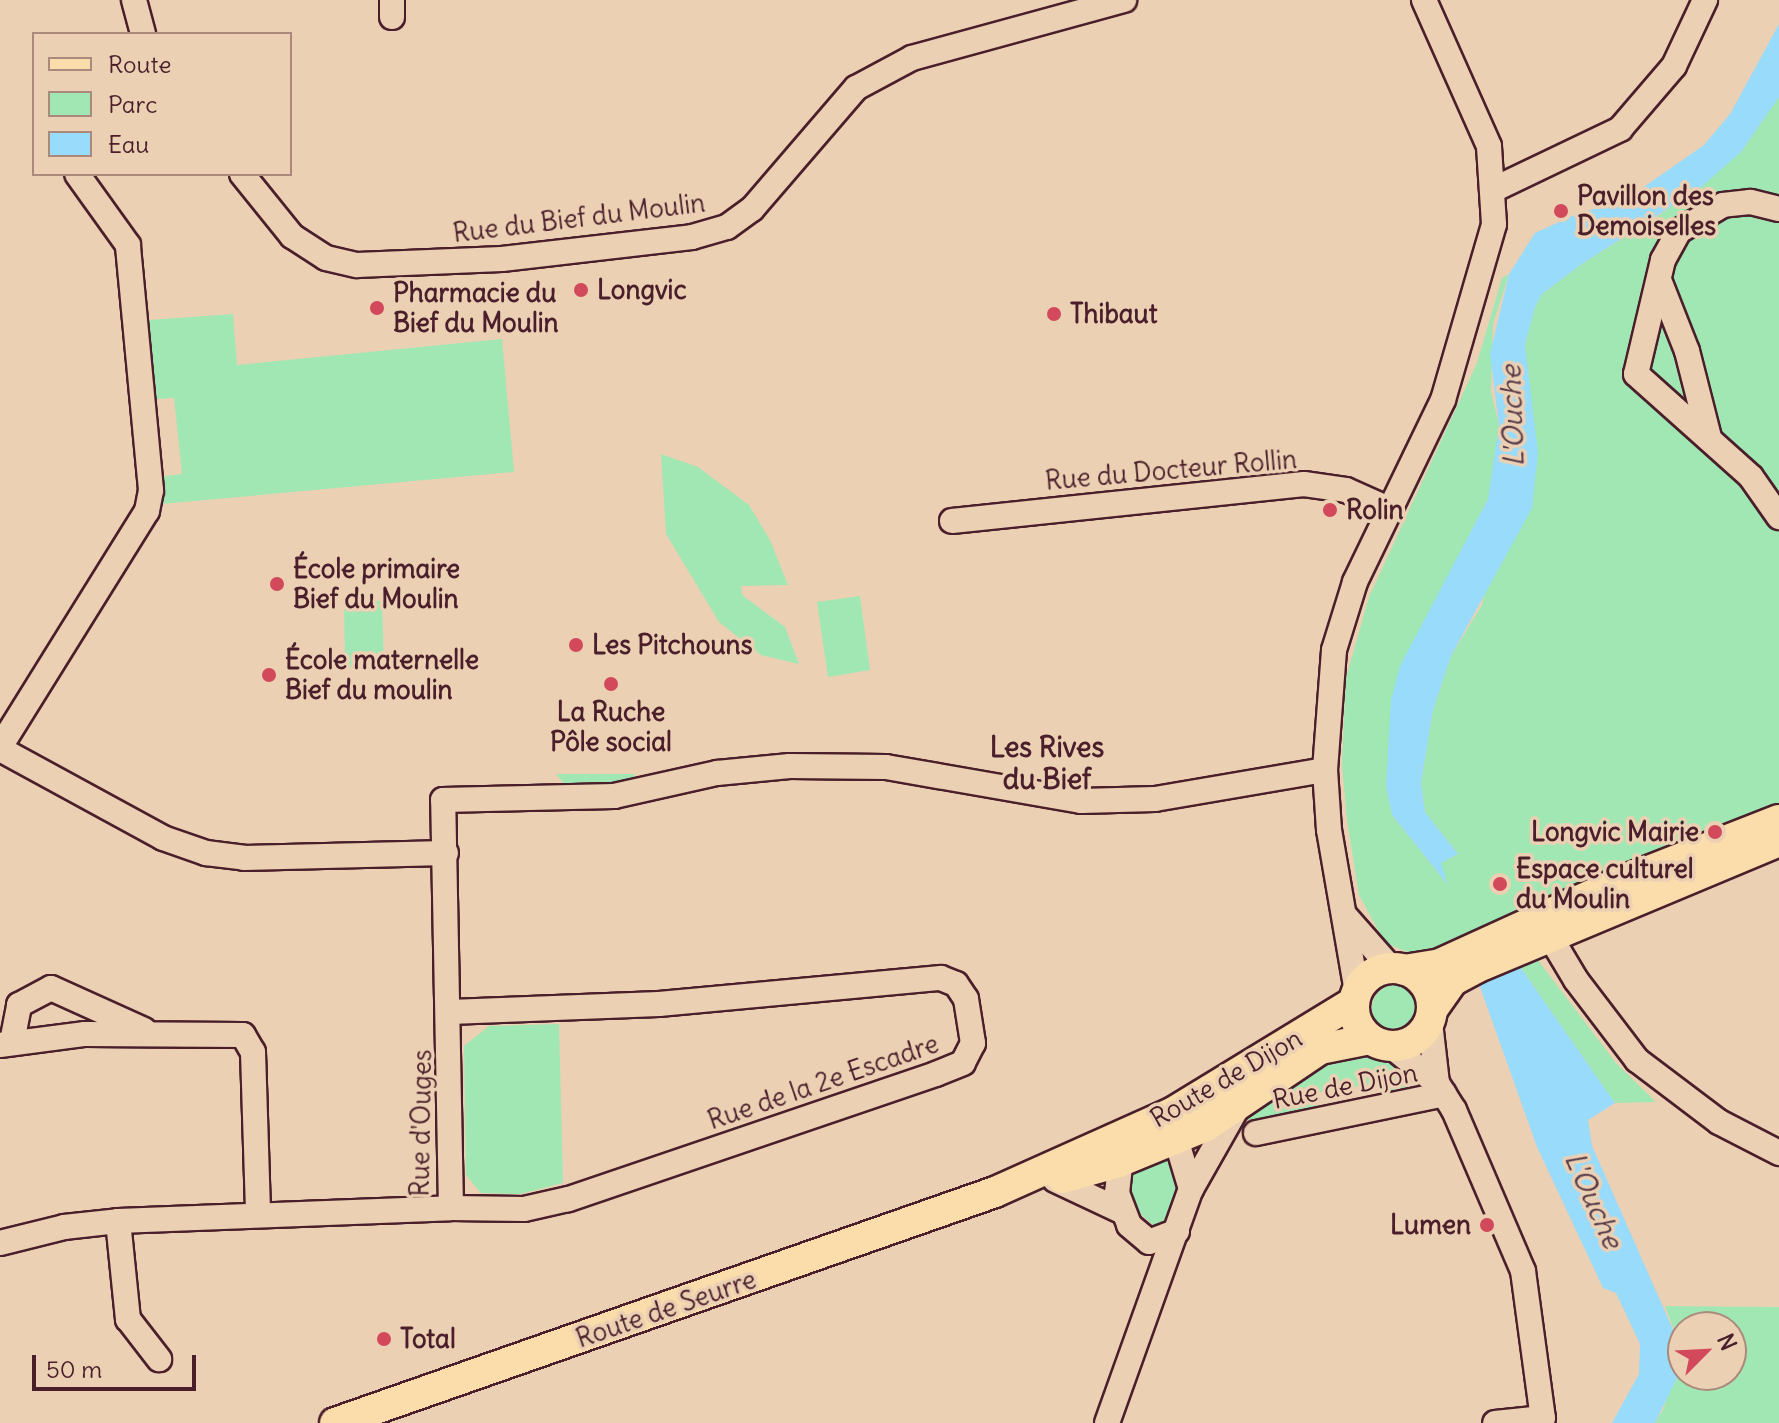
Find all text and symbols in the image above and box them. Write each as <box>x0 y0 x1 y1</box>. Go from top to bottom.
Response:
legend <box>32 32 292 176</box>
text: Route <box>108 49 171 79</box>
text: Parc <box>108 89 157 119</box>
text: Eau <box>108 129 149 159</box>
place label: Pavillon des Demoiselles <box>1577 180 1716 242</box>
street label: Rue du Bief du Moulin <box>451 187 707 249</box>
marker: Pavillon des Demoiselles <box>1552 202 1570 220</box>
place label: Longvic <box>597 274 687 306</box>
place label: Pharmacie du Bief du Moulin <box>393 277 559 338</box>
marker: Longvic <box>572 281 590 299</box>
place label: Thibaut <box>1070 298 1157 330</box>
marker: Pharmacie du Bief du Moulin <box>368 299 386 317</box>
marker: Thibaut <box>1045 305 1063 323</box>
water label: L'Ouche <box>1493 365 1531 467</box>
street label: Rue du Docteur Rollin <box>1044 443 1298 497</box>
place label: Rolin <box>1346 494 1404 526</box>
marker: Rolin <box>1321 501 1339 519</box>
place label: École primaire Bief du Moulin <box>293 553 460 614</box>
marker: École primaire Bief du Moulin <box>268 575 286 593</box>
place label: Les Pitchouns <box>592 629 752 661</box>
marker: Les Pitchouns <box>567 636 585 654</box>
place label: École maternelle Bief du moulin <box>285 644 479 706</box>
marker: École maternelle Bief du moulin <box>260 666 278 684</box>
marker: La Ruche Pôle social <box>602 675 620 693</box>
place label: La Ruche Pôle social <box>550 696 672 758</box>
district label: Les Rives du Bief <box>990 730 1104 796</box>
place label: Longvic Mairie <box>1531 816 1699 848</box>
marker: Longvic Mairie <box>1706 823 1724 841</box>
place label: Espace culturel du Moulin <box>1516 853 1693 914</box>
marker: Espace culturel du Moulin <box>1491 875 1509 893</box>
street label: Route de Dijon <box>1145 1022 1307 1134</box>
street label: Rue de la 2e Escadre <box>704 1028 942 1136</box>
street label: Rue d'Ouges <box>404 1049 438 1197</box>
street label: Rue de Dijon <box>1270 1057 1420 1115</box>
water label: L'Ouche <box>1558 1147 1630 1253</box>
place label: Lumen <box>1390 1209 1471 1241</box>
marker: Lumen <box>1478 1216 1496 1234</box>
street label: Route de Seurre <box>572 1264 760 1354</box>
north arrow <box>1667 1311 1747 1391</box>
place label: Total <box>400 1323 456 1355</box>
text: N <box>1711 1329 1743 1355</box>
marker: Total <box>375 1330 393 1348</box>
scale bar <box>36 1339 200 1389</box>
text: 50 m <box>46 1354 102 1384</box>

